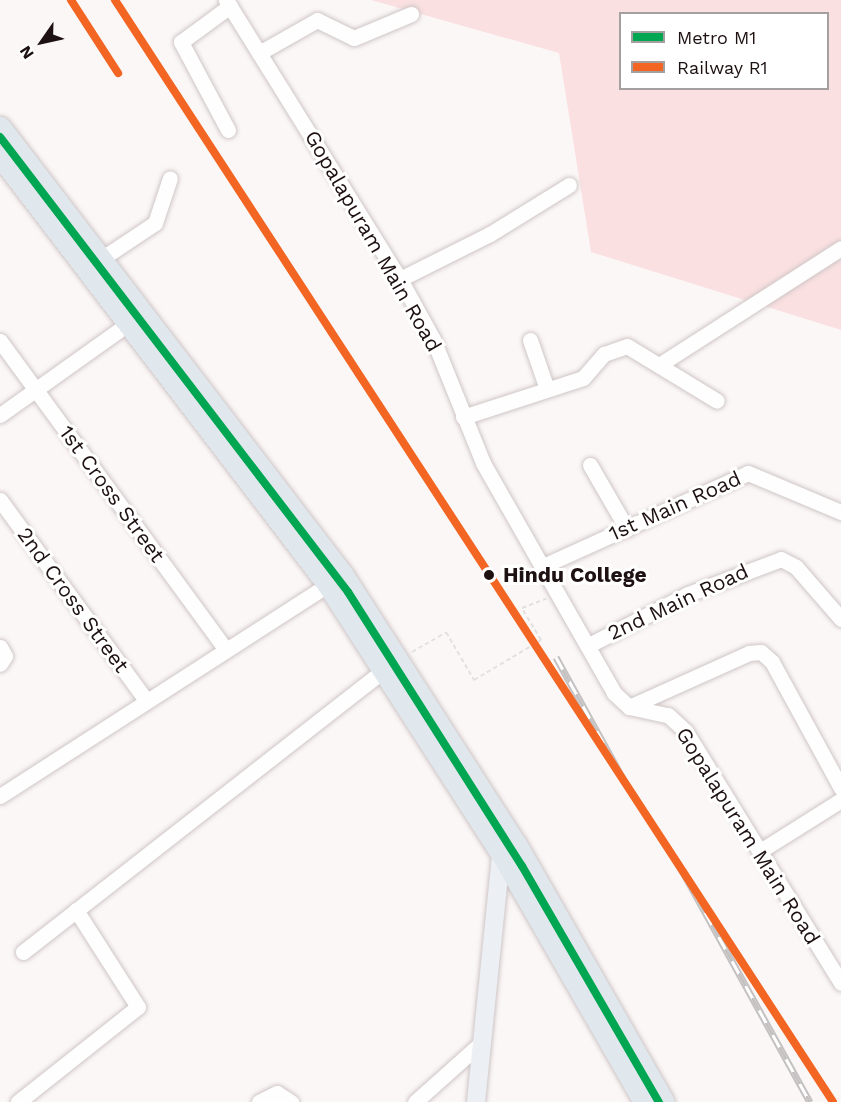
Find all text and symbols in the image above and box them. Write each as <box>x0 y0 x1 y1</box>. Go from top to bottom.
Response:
north arrow <box>12 12 72 72</box>
legend <box>619 12 829 90</box>
text: Metro M1 <box>677 27 756 48</box>
text: N <box>15 42 38 63</box>
text: Railway R1 <box>677 57 768 78</box>
street label: Gopalapuram Main Road <box>299 126 447 356</box>
street label: 1st Cross Street <box>54 421 170 567</box>
street label: 1st Main Road <box>605 466 745 546</box>
street label: 2nd Cross Street <box>12 522 134 678</box>
street label: 2nd Main Road <box>604 558 752 646</box>
place label: Hindu College <box>503 562 647 588</box>
marker: Hindu College <box>480 566 498 584</box>
street label: Gopalapuram Main Road <box>671 723 825 949</box>

